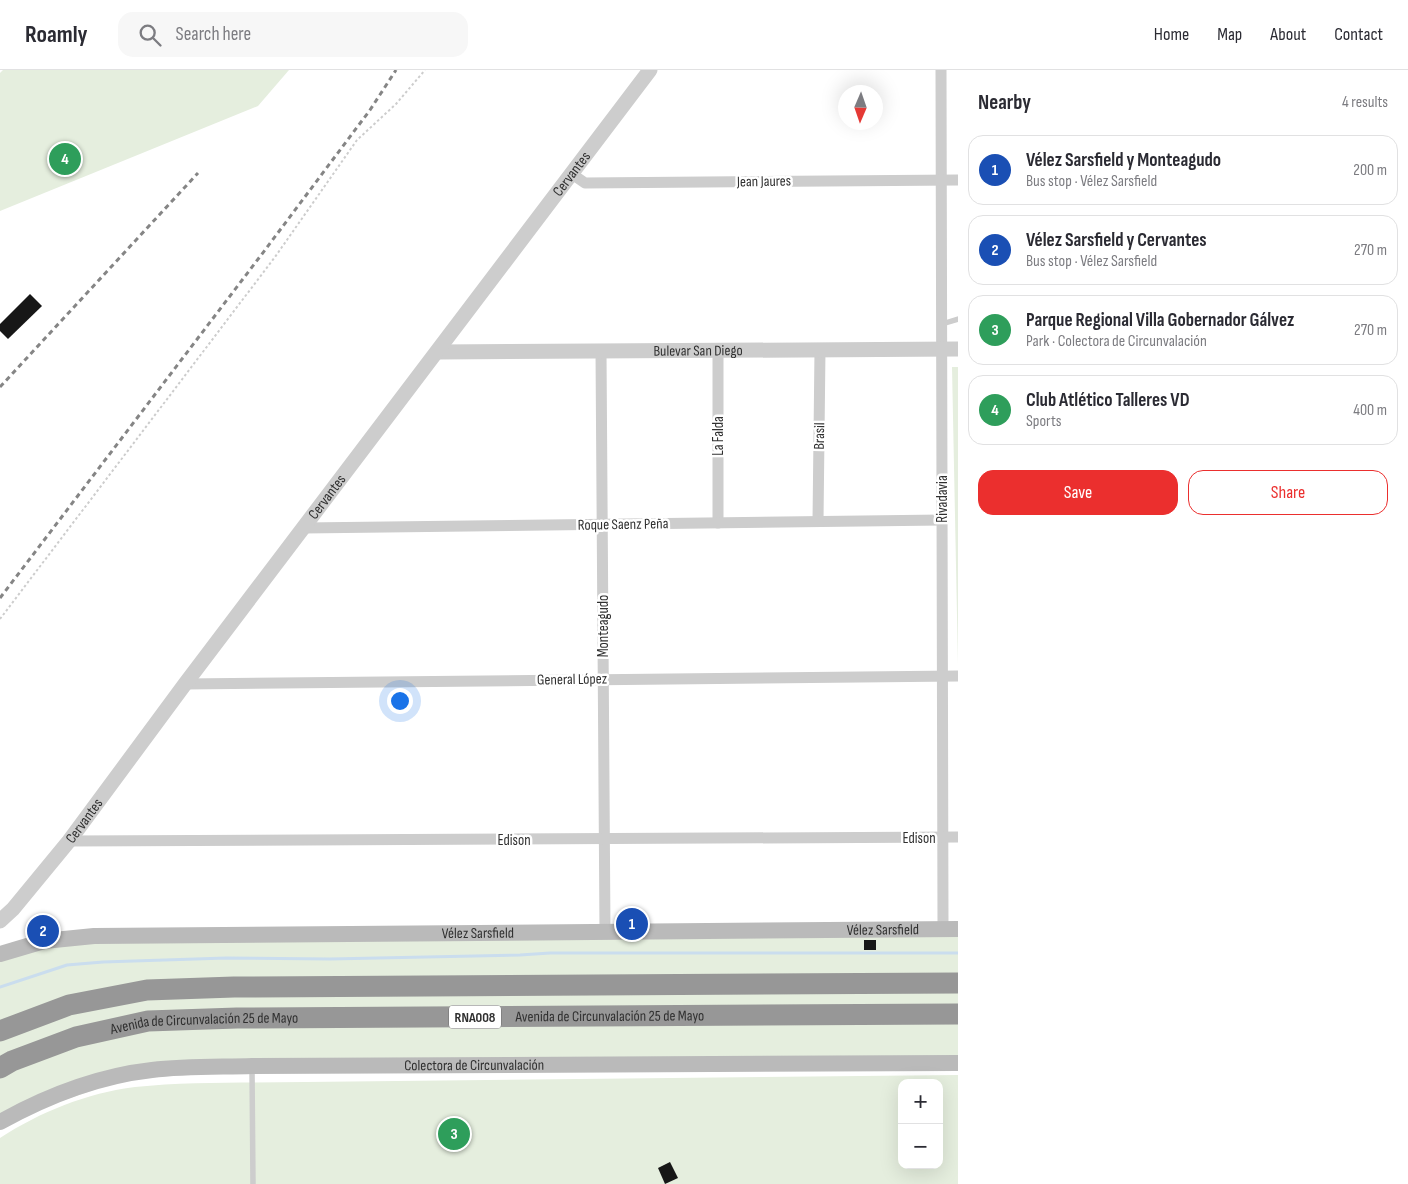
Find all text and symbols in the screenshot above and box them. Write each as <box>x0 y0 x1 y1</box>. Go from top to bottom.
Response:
search box <box>118 12 468 57</box>
text: Roamly <box>25 20 88 49</box>
icon: search <box>136 21 164 49</box>
text: Search here <box>176 23 251 46</box>
text: Home <box>1154 24 1189 45</box>
text: Map <box>1217 24 1242 45</box>
text: About <box>1270 24 1306 45</box>
text: Contact <box>1334 24 1383 45</box>
north arrow <box>838 85 883 130</box>
text: Nearby <box>978 90 1031 115</box>
text: 4 results <box>1342 93 1388 112</box>
pin: 4 <box>49 140 81 178</box>
street label: Cervantes <box>549 148 595 200</box>
text: Vélez Sarsfield y Monteagudo <box>1026 149 1221 172</box>
text: 1 <box>992 161 998 180</box>
text: 200 m <box>1353 161 1387 180</box>
street label: Jean Jaures <box>736 172 791 191</box>
text: Bus stop · Vélez Sarsfield <box>1026 172 1157 191</box>
text: Vélez Sarsfield y Cervantes <box>1026 229 1207 252</box>
text: 2 <box>991 241 999 260</box>
text: 270 m <box>1354 241 1387 260</box>
text: Bus stop · Vélez Sarsfield <box>1026 252 1157 271</box>
text: Parque Regional Villa Gobernador Gálvez <box>1026 309 1294 332</box>
text: 3 <box>991 321 999 340</box>
text: 270 m <box>1354 321 1387 340</box>
text: Park · Colectora de Circunvalación <box>1026 332 1207 351</box>
street label: Bulevar San Diego <box>653 341 743 361</box>
text: Club Atlético Talleres VD <box>1026 389 1190 412</box>
text: 4 <box>991 401 999 420</box>
text: 400 m <box>1353 401 1387 420</box>
text: Sports <box>1026 412 1061 431</box>
street label: La Falda <box>709 416 728 456</box>
street label: Brasil <box>810 422 829 450</box>
button: Save <box>978 470 1178 515</box>
button: Share <box>1188 470 1388 515</box>
street label: Cervantes <box>304 471 350 523</box>
street label: Rivadavia <box>933 475 952 523</box>
street label: Roque Saenz Peña <box>577 514 669 535</box>
street label: Monteagudo <box>594 595 613 657</box>
street label: General López <box>537 669 608 690</box>
your location <box>387 688 413 714</box>
street label: Cervantes <box>61 795 107 847</box>
street label: Edison <box>902 829 936 848</box>
street label: Edison <box>497 831 531 850</box>
pin: 1 <box>616 905 648 943</box>
pin: 2 <box>27 912 59 950</box>
street label: Vélez Sarsfield <box>847 920 919 940</box>
street label: Vélez Sarsfield <box>442 924 514 943</box>
road number: RNA008 <box>449 1006 501 1029</box>
street label: Avenida de Circunvalación 25 de Mayo <box>515 1006 704 1026</box>
street label: Avenida de Circunvalación 25 de Mayo <box>108 1009 298 1039</box>
street label: Colectora de Circunvalación <box>404 1056 544 1075</box>
map controls <box>898 1079 943 1169</box>
button: + <box>898 1079 943 1124</box>
pin: 3 <box>438 1115 470 1153</box>
button: − <box>898 1124 943 1169</box>

